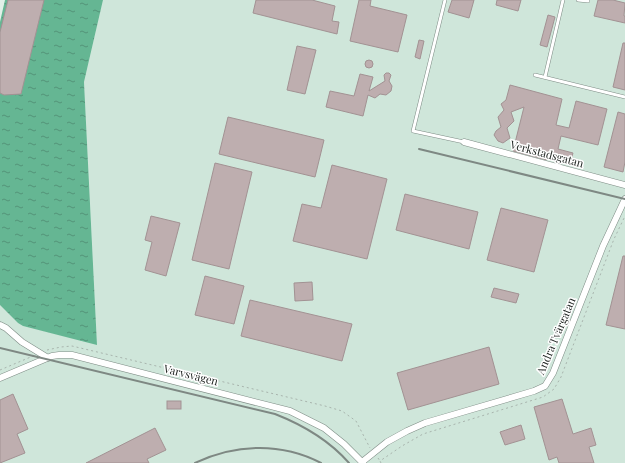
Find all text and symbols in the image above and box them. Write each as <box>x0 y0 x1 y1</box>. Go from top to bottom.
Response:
street label: Verkstadsgatan <box>508 136 586 171</box>
street label: Andra Tvärgatan <box>532 295 579 378</box>
street label: Varvsvägen <box>161 360 220 389</box>

